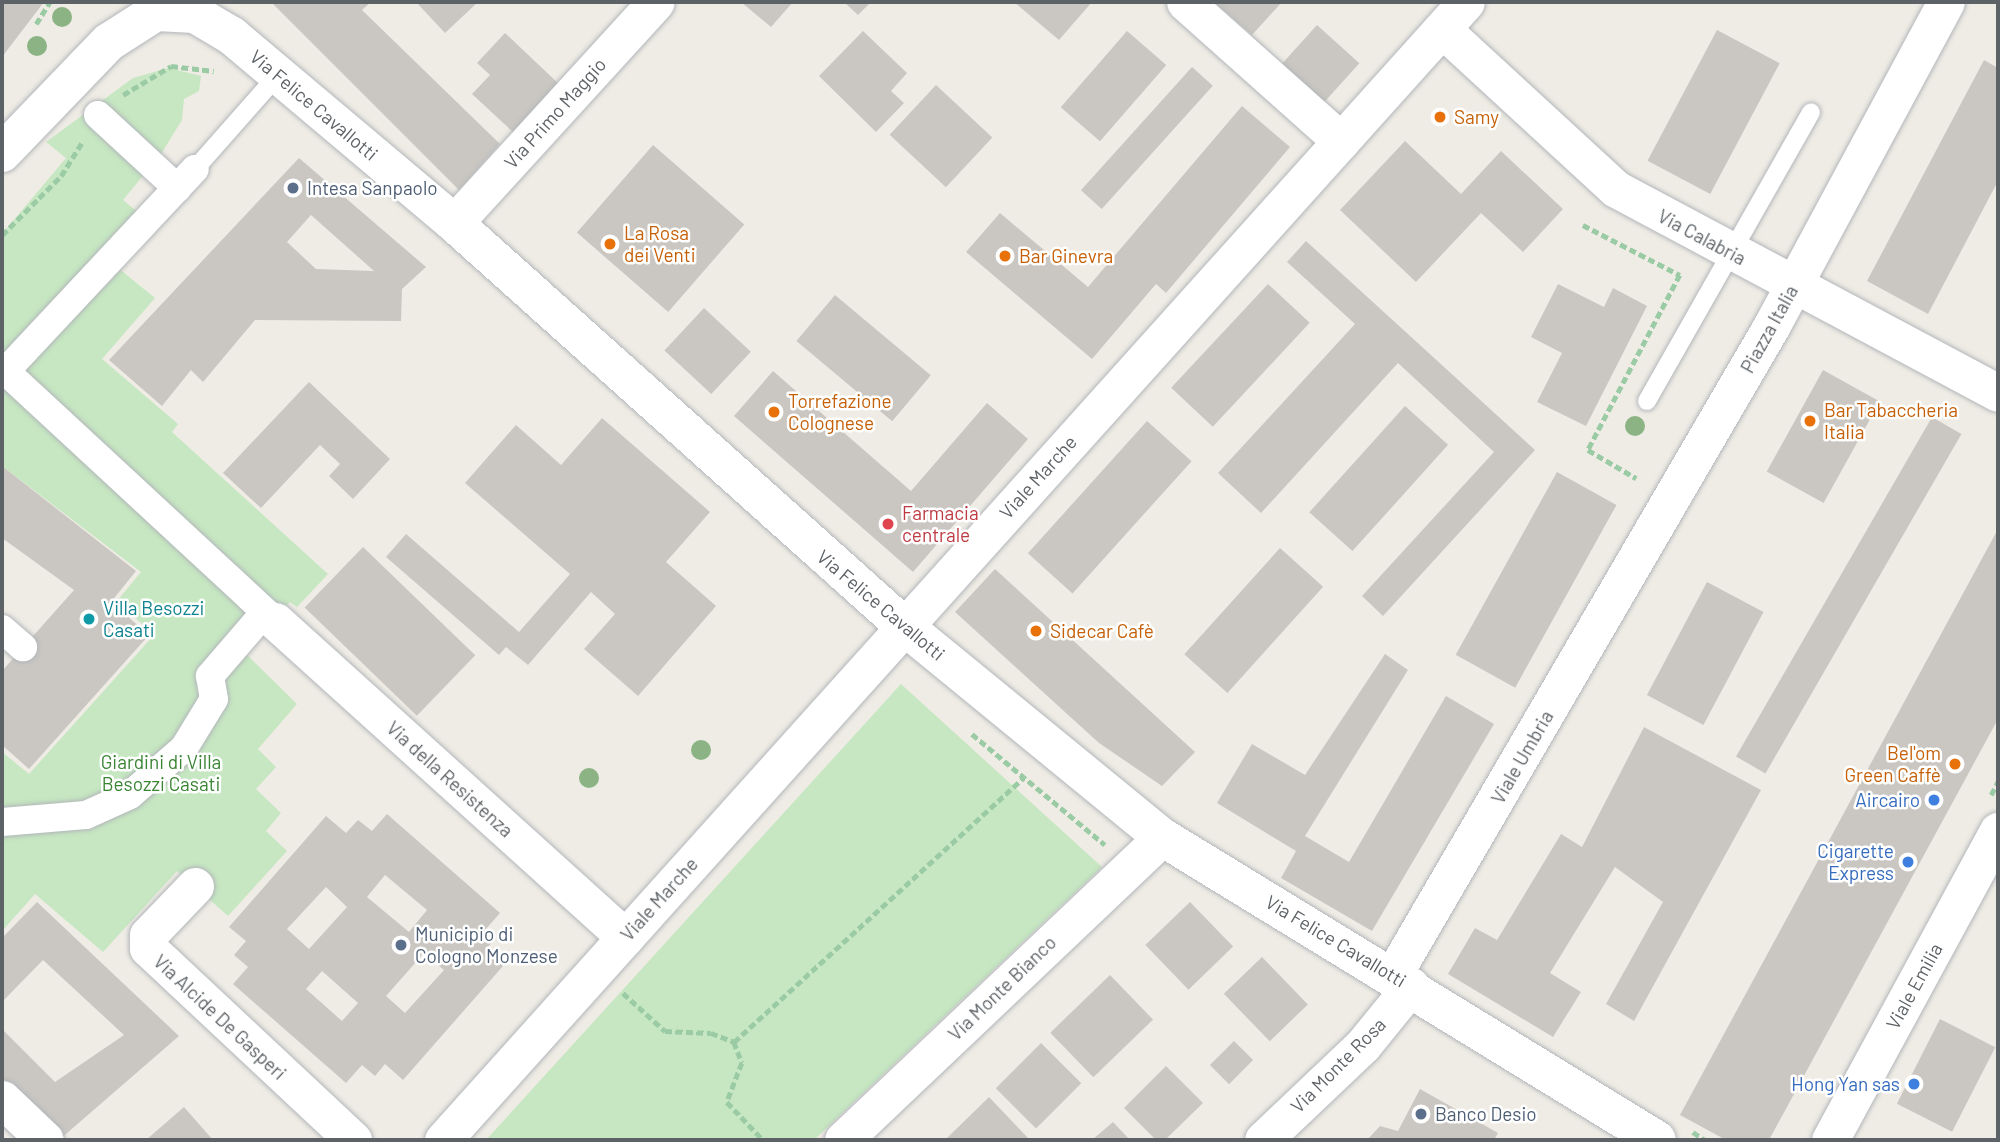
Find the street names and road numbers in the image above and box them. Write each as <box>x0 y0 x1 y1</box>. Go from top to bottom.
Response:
street label: Via Felice Cavallotti <box>245 45 383 165</box>
street label: Via Primo Maggio <box>499 53 611 173</box>
street label: Via Calabria <box>1654 204 1750 270</box>
street label: Piazza Italia <box>1736 281 1802 377</box>
street label: Viale Marche <box>995 431 1081 523</box>
street label: Via Felice Cavallotti <box>812 545 950 665</box>
street label: Viale Umbria <box>1486 706 1558 808</box>
street label: Via della Resistenza <box>382 716 518 842</box>
street label: Viale Marche <box>616 853 702 945</box>
street label: Via Felice Cavallotti <box>1262 890 1410 992</box>
street label: Via Monte Bianco <box>943 931 1061 1045</box>
street label: Viale Emilia <box>1881 939 1947 1033</box>
street label: Via Alcide De Gasperi <box>149 950 291 1084</box>
street label: Via Monte Rosa <box>1286 1013 1390 1117</box>

